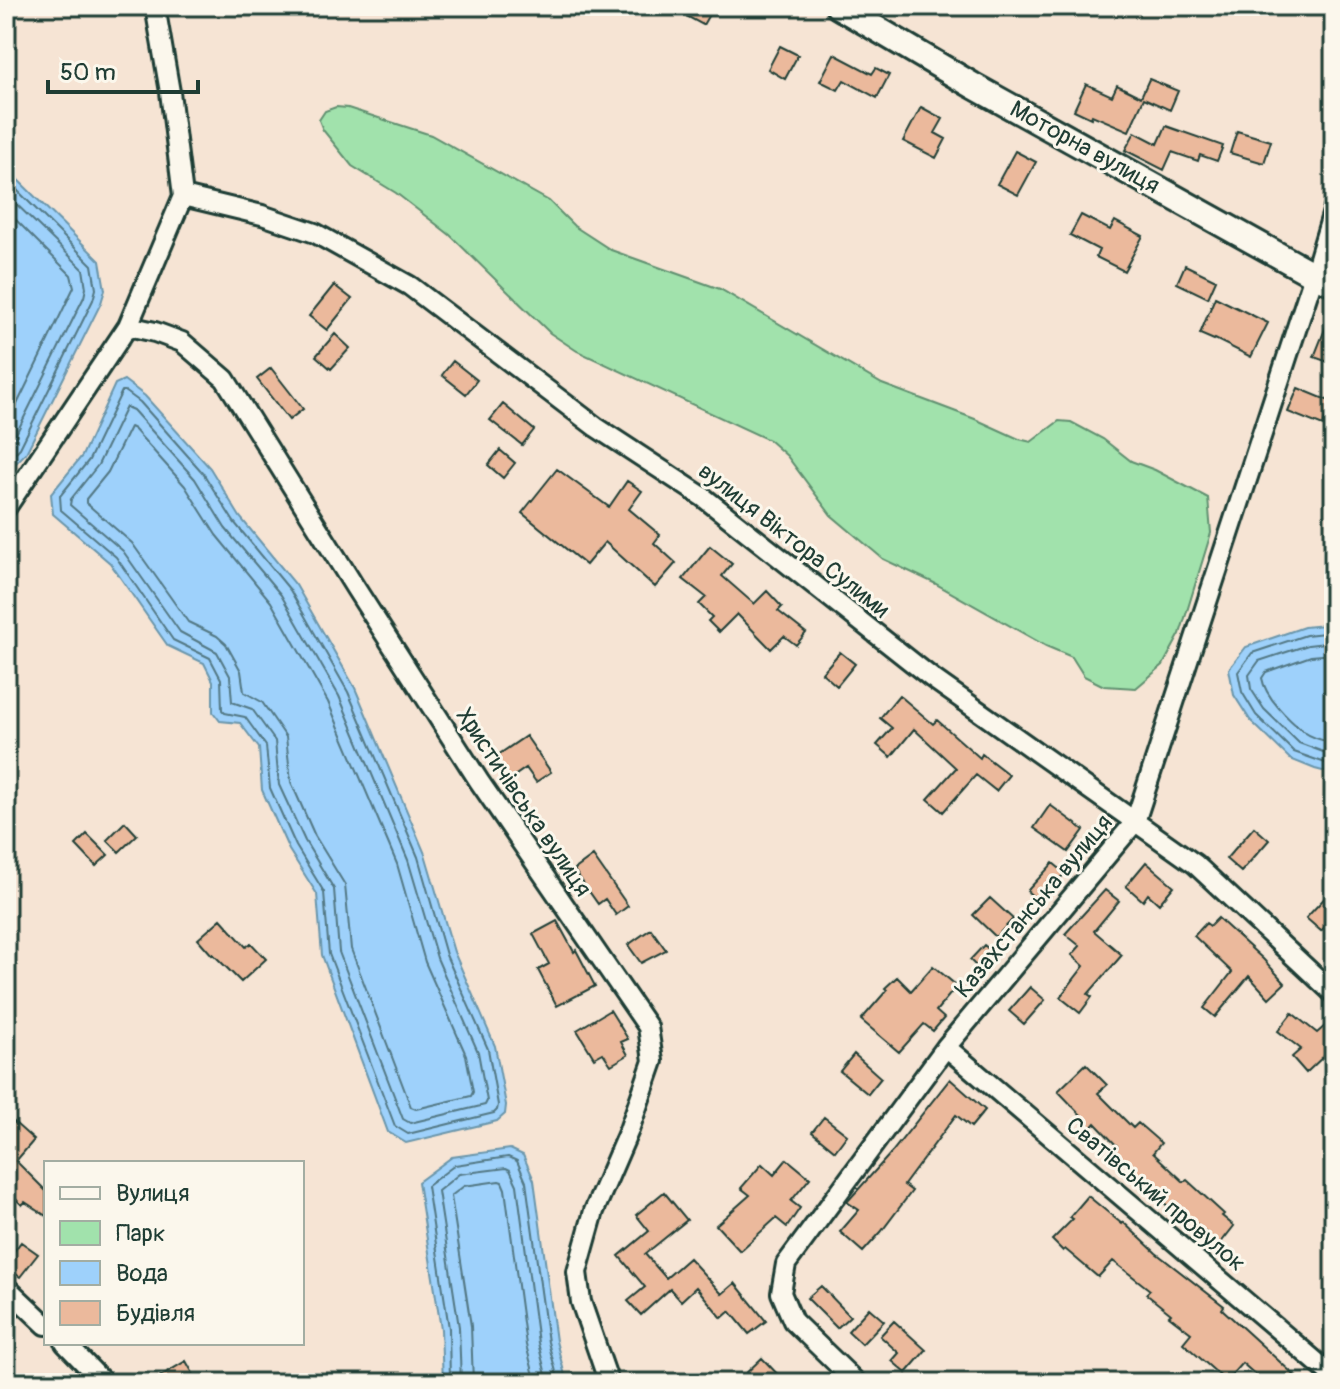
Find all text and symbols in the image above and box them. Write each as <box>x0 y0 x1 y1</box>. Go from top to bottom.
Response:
scale bar <box>48 44 198 94</box>
text: 50 m <box>60 58 116 87</box>
street label: Моторна вулиця <box>1005 94 1165 200</box>
street label: вулиця Віктора Сулими <box>692 457 895 624</box>
street label: Христичівська вулиця <box>450 702 597 902</box>
street label: Казахстанська вулиця <box>948 809 1118 1004</box>
street label: Сватівський провулок <box>1060 1111 1251 1278</box>
legend <box>44 1161 304 1345</box>
text: Вулиця <box>116 1179 189 1208</box>
text: Парк <box>116 1219 165 1248</box>
text: Вода <box>116 1259 168 1288</box>
text: Будівля <box>116 1299 195 1328</box>

